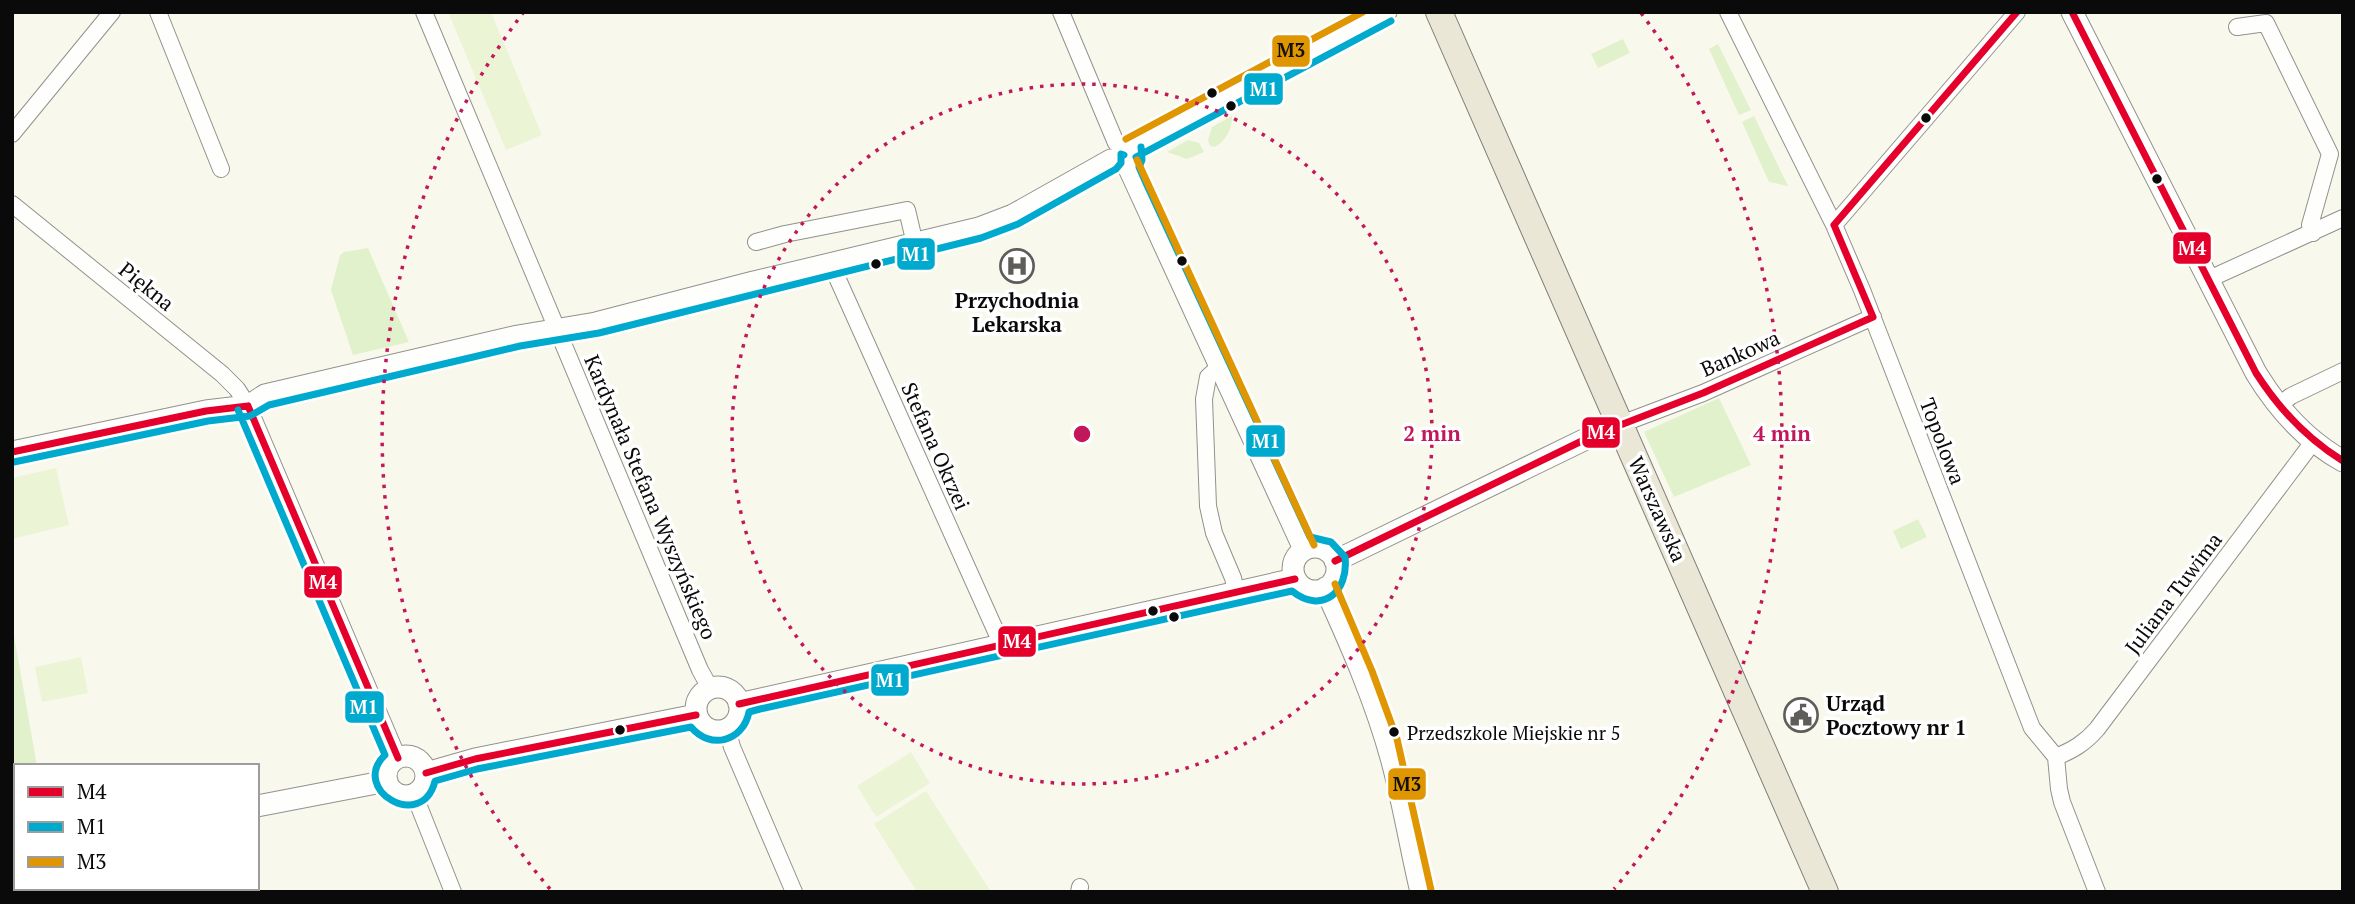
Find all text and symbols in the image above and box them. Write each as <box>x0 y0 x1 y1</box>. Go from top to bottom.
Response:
line badge: M3 <box>1271 34 1311 68</box>
text: M3 <box>1277 37 1305 62</box>
line badge: M1 <box>1243 72 1284 106</box>
text: M1 <box>1250 76 1278 101</box>
unlabelled marker <box>1205 86 1219 100</box>
unlabelled marker <box>1224 99 1238 113</box>
unlabelled marker <box>1919 111 1933 125</box>
unlabelled marker <box>2150 172 2164 186</box>
line badge: M4 <box>2172 231 2212 265</box>
text: M4 <box>2178 235 2206 260</box>
line badge: M1 <box>896 237 936 271</box>
text: M1 <box>902 241 930 266</box>
hospital icon: Przychodnia Lekarska <box>998 247 1036 285</box>
unlabelled marker <box>1175 254 1189 268</box>
street label: Piękna <box>114 255 181 317</box>
unlabelled marker <box>869 257 883 271</box>
place label: Przychodnia Lekarska <box>955 286 1080 338</box>
street label: Bankowa <box>1696 323 1784 383</box>
street label: Kardynała Stefana Wyszyńskiego <box>578 350 724 644</box>
street label: Stefana Okrzei <box>895 378 977 514</box>
street label: Topolowa <box>1914 394 1972 489</box>
line badge: M4 <box>1581 416 1621 449</box>
text: 2 min <box>1403 419 1461 447</box>
text: M4 <box>1587 419 1615 444</box>
text: 4 min <box>1753 419 1811 447</box>
centre of rings <box>1070 422 1094 446</box>
line badge: M1 <box>1245 424 1286 458</box>
text: M1 <box>1252 428 1280 453</box>
street label: Warszawska <box>1622 452 1694 567</box>
street label: Juliana Tuwima <box>2118 526 2228 659</box>
line badge: M4 <box>303 565 343 599</box>
text: M4 <box>309 569 337 594</box>
unlabelled marker <box>1146 604 1160 618</box>
unlabelled marker <box>1167 610 1181 624</box>
line badge: M4 <box>997 625 1037 658</box>
text: M4 <box>1003 628 1031 653</box>
line badge: M1 <box>870 663 910 697</box>
text: M1 <box>876 667 904 692</box>
place label: Urząd Pocztowy nr 1 <box>1826 689 1967 741</box>
line badge: M1 <box>344 690 385 724</box>
text: M1 <box>350 694 378 719</box>
public building icon: Urząd Pocztowy nr 1 <box>1782 696 1820 734</box>
place label: Przedszkole Miejskie nr 5 <box>1407 720 1621 745</box>
unlabelled marker <box>613 723 627 737</box>
marker: Przedszkole Miejskie nr 5 <box>1387 725 1401 739</box>
legend <box>14 764 259 890</box>
line badge: M3 <box>1387 767 1427 801</box>
text: M3 <box>1393 771 1421 796</box>
text: M4 <box>77 777 107 805</box>
text: M1 <box>77 812 106 840</box>
text: M3 <box>77 847 106 875</box>

